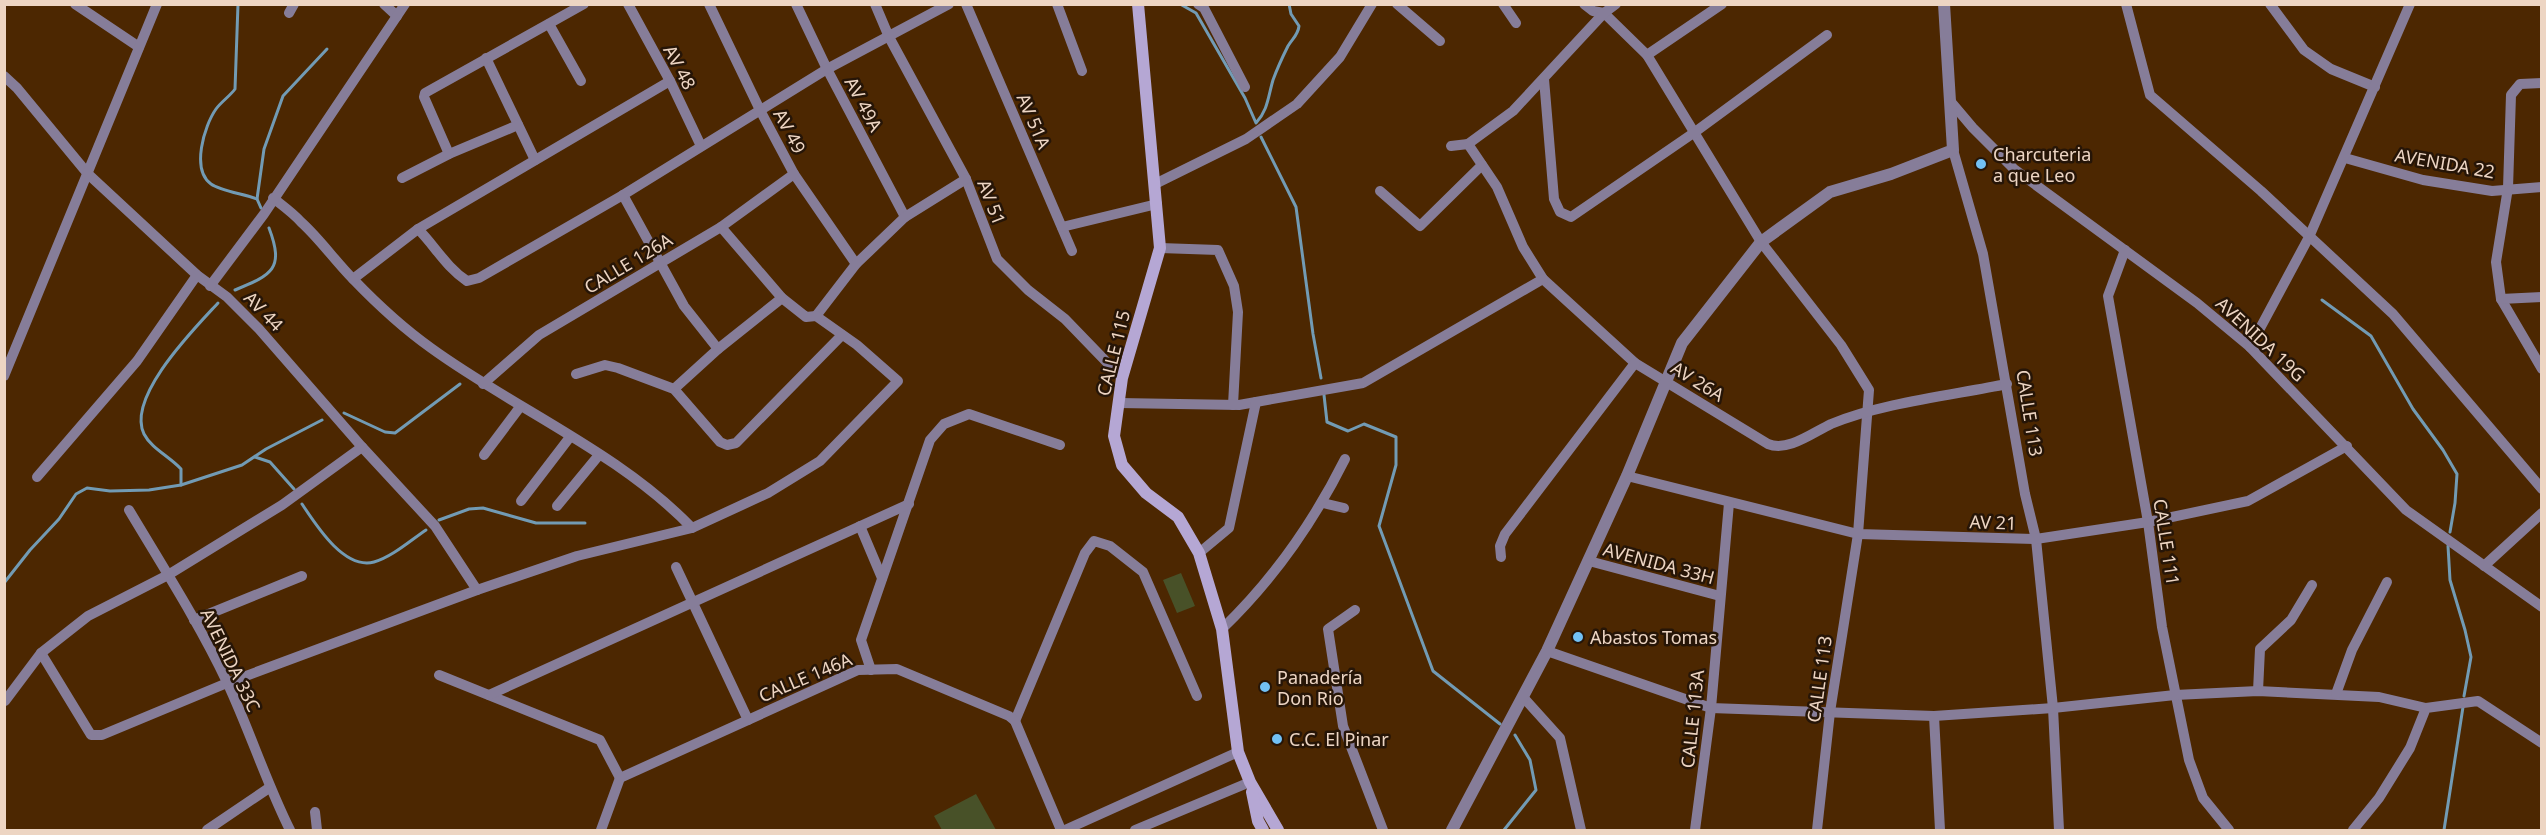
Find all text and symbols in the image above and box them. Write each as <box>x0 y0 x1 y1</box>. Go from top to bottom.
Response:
street label: AV 48 <box>658 41 702 93</box>
street label: AV 49A <box>840 73 889 136</box>
street label: AV 51A <box>1012 89 1057 153</box>
street label: AV 49 <box>768 105 812 157</box>
place label: Charcuteria a que Leo <box>1993 142 2091 187</box>
street label: AVENIDA 22 <box>2393 142 2497 184</box>
marker: Charcuteria a que Leo <box>1974 157 1988 171</box>
street label: AV 51 <box>972 176 1012 228</box>
street label: CALLE 126A <box>579 227 677 299</box>
street label: AV 44 <box>239 286 289 336</box>
street label: AVENIDA 19G <box>2211 291 2311 387</box>
street label: CALLE 115 <box>1091 308 1135 398</box>
street label: AV 26A <box>1667 355 1730 407</box>
street label: CALLE 113 <box>2011 368 2049 458</box>
street label: CALLE 111 <box>2148 497 2186 587</box>
street label: AV 21 <box>1969 509 2017 535</box>
street label: AVENIDA 33H <box>1601 537 1717 589</box>
street label: AVENIDA 33C <box>196 604 266 716</box>
place label: Abastos Tomas <box>1590 625 1717 649</box>
marker: Abastos Tomas <box>1571 630 1585 644</box>
street label: CALLE 113 <box>1801 634 1837 724</box>
street label: CALLE 146A <box>755 646 856 707</box>
place label: Panadería Don Rio <box>1277 665 1363 710</box>
street label: CALLE 113A <box>1675 668 1709 769</box>
marker: Panadería Don Rio <box>1258 680 1272 694</box>
place label: C.C. El Pinar <box>1289 727 1389 751</box>
marker: C.C. El Pinar <box>1270 732 1284 746</box>

